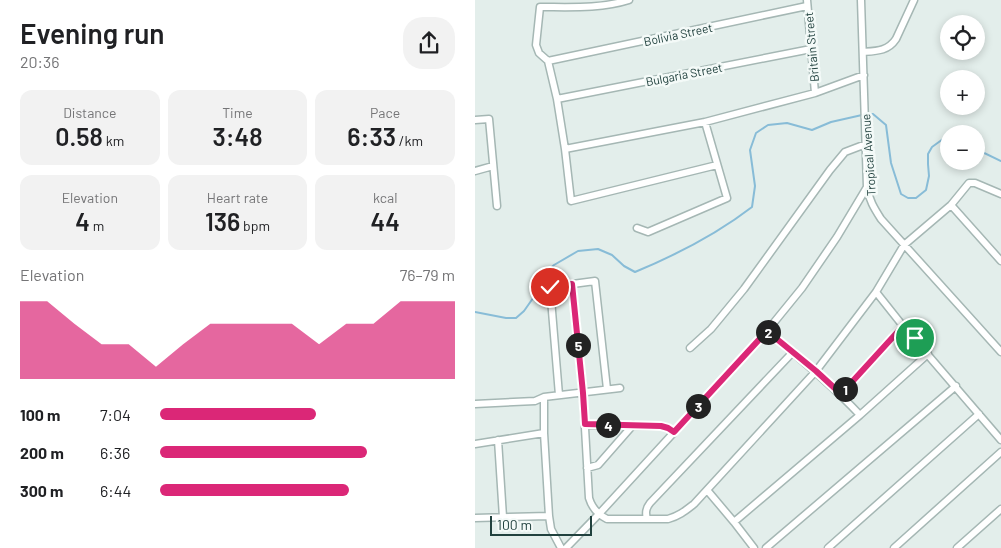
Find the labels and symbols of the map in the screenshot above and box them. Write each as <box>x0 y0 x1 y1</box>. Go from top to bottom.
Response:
street label: Britain Street <box>801 11 821 83</box>
street label: Bolivia Street <box>642 20 714 48</box>
street label: Bulgaria Street <box>644 60 724 88</box>
street label: Tropical Avenue <box>858 113 878 197</box>
pin <box>529 266 571 308</box>
pin <box>894 317 936 359</box>
pin: 2 <box>755 320 781 344</box>
pin: 5 <box>565 332 591 358</box>
pin: 1 <box>833 376 857 402</box>
pin: 3 <box>685 394 711 418</box>
pin: 4 <box>595 412 621 438</box>
scale bar <box>490 513 593 536</box>

